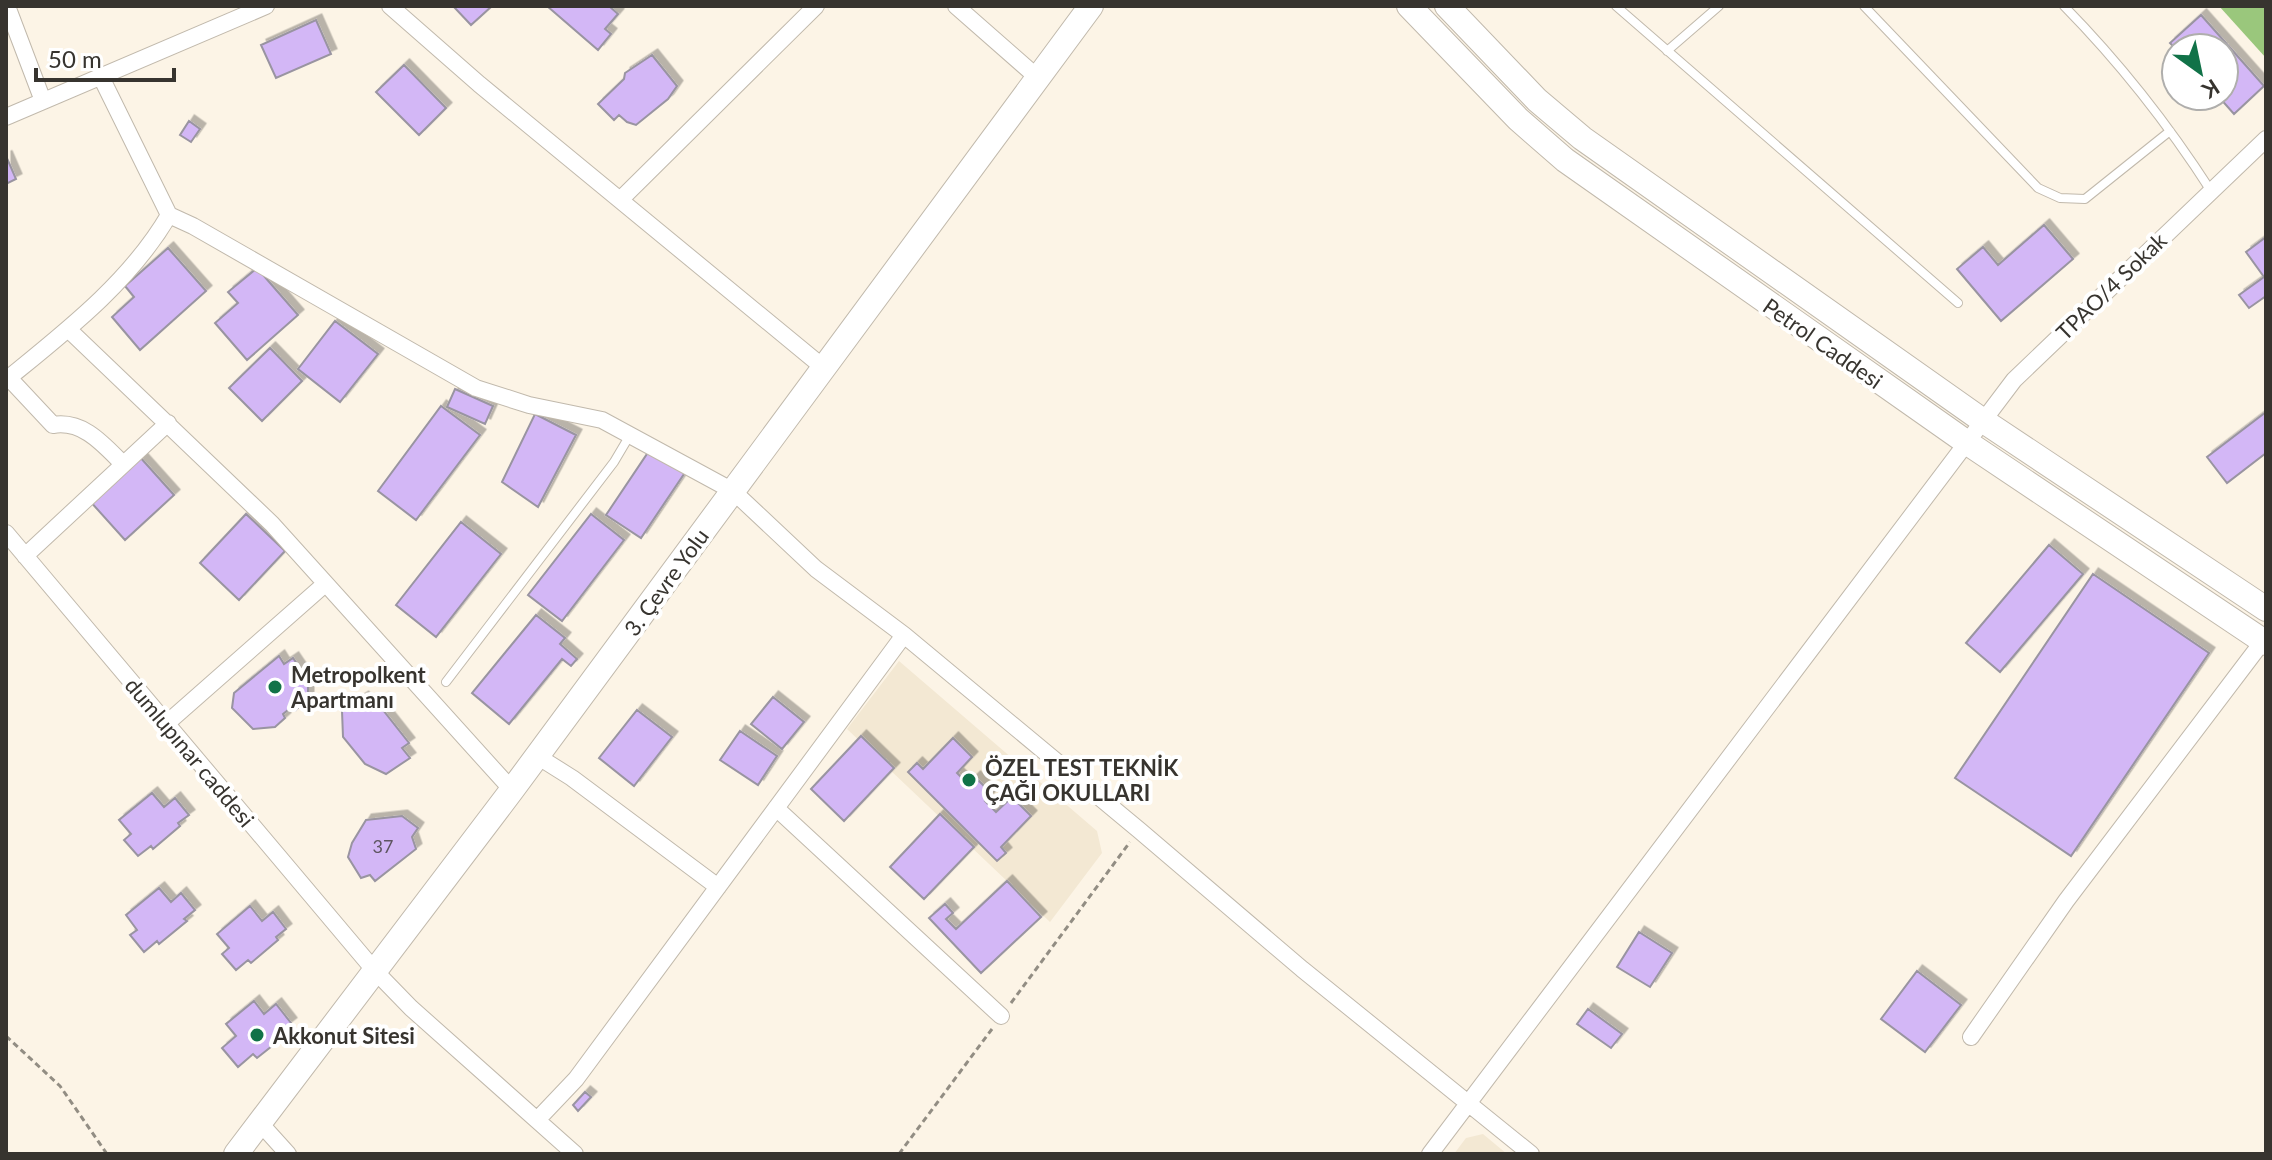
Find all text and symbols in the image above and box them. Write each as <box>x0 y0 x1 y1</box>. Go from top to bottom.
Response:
scale bar <box>36 32 174 82</box>
north arrow <box>2160 32 2240 112</box>
text: 50 m <box>48 44 102 73</box>
text: K <box>2197 74 2225 105</box>
street label: TPAO/4 Sokak <box>2050 226 2172 345</box>
street label: Petrol Caddesi <box>1758 292 1888 394</box>
street label: 3. Çevre Yolu <box>618 523 714 641</box>
place label: Metropolkent Apartmanı <box>290 661 427 713</box>
street label: dumlupınar caddesi <box>120 672 260 832</box>
marker: Metropolkent Apartmanı <box>266 678 284 696</box>
place label: ÖZEL TEST TEKNİK ÇAĞI OKULLARI <box>985 754 1179 806</box>
marker: ÖZEL TEST TEKNİK ÇAĞI OKULLARI <box>960 771 978 789</box>
house number: 37 <box>373 835 393 857</box>
place label: Akkonut Sitesi <box>272 1022 415 1049</box>
marker: Akkonut Sitesi <box>248 1026 266 1044</box>

